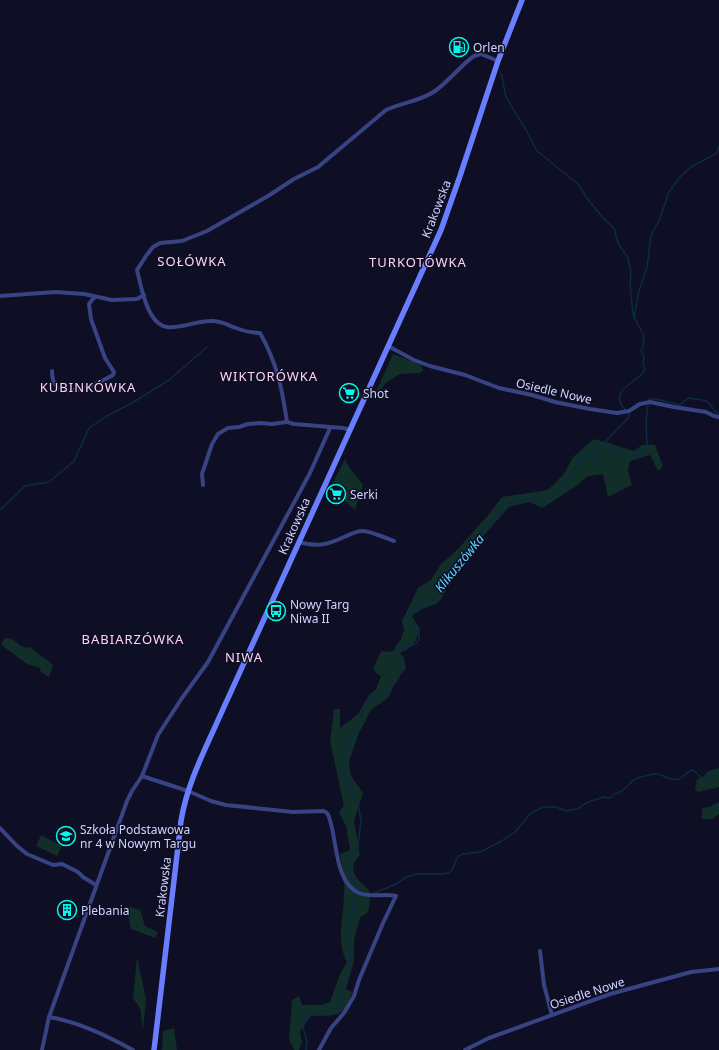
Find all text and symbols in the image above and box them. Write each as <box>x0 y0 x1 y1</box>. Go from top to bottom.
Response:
fuel station icon: Orlen <box>448 36 470 58</box>
place label: Orlen <box>473 39 505 56</box>
street label: Krakowska <box>417 178 455 240</box>
district label: SOŁÓWKA <box>157 252 227 270</box>
district label: TURKOTÓWKA <box>369 253 467 271</box>
district label: WIKTORÓWKA <box>220 367 318 385</box>
street label: Osiedle Nowe <box>514 374 594 408</box>
district label: KUBINKÓWKA <box>40 378 136 396</box>
supermarket icon: Shot <box>338 382 360 404</box>
place label: Shot <box>363 385 389 402</box>
supermarket icon: Serki <box>325 483 347 505</box>
place label: Serki <box>350 486 378 503</box>
street label: Krakowska <box>274 495 314 557</box>
water label: Klikuszówka <box>430 530 488 596</box>
place label: Nowy Targ Niwa II <box>290 596 349 627</box>
bus stop icon: Nowy Targ Niwa II <box>265 600 287 622</box>
district label: BABIARZÓWKA <box>82 630 184 648</box>
district label: NIWA <box>225 648 263 666</box>
place label: Szkoła Podstawowa nr 4 w Nowym Targu <box>80 821 196 852</box>
school or university icon: Szkoła Podstawowa nr 4 w Nowym Targu <box>55 825 77 847</box>
street label: Krakowska <box>151 856 175 918</box>
building icon: Plebania <box>56 899 78 921</box>
place label: Plebania <box>81 902 129 919</box>
street label: Osiedle Nowe <box>547 973 627 1013</box>

